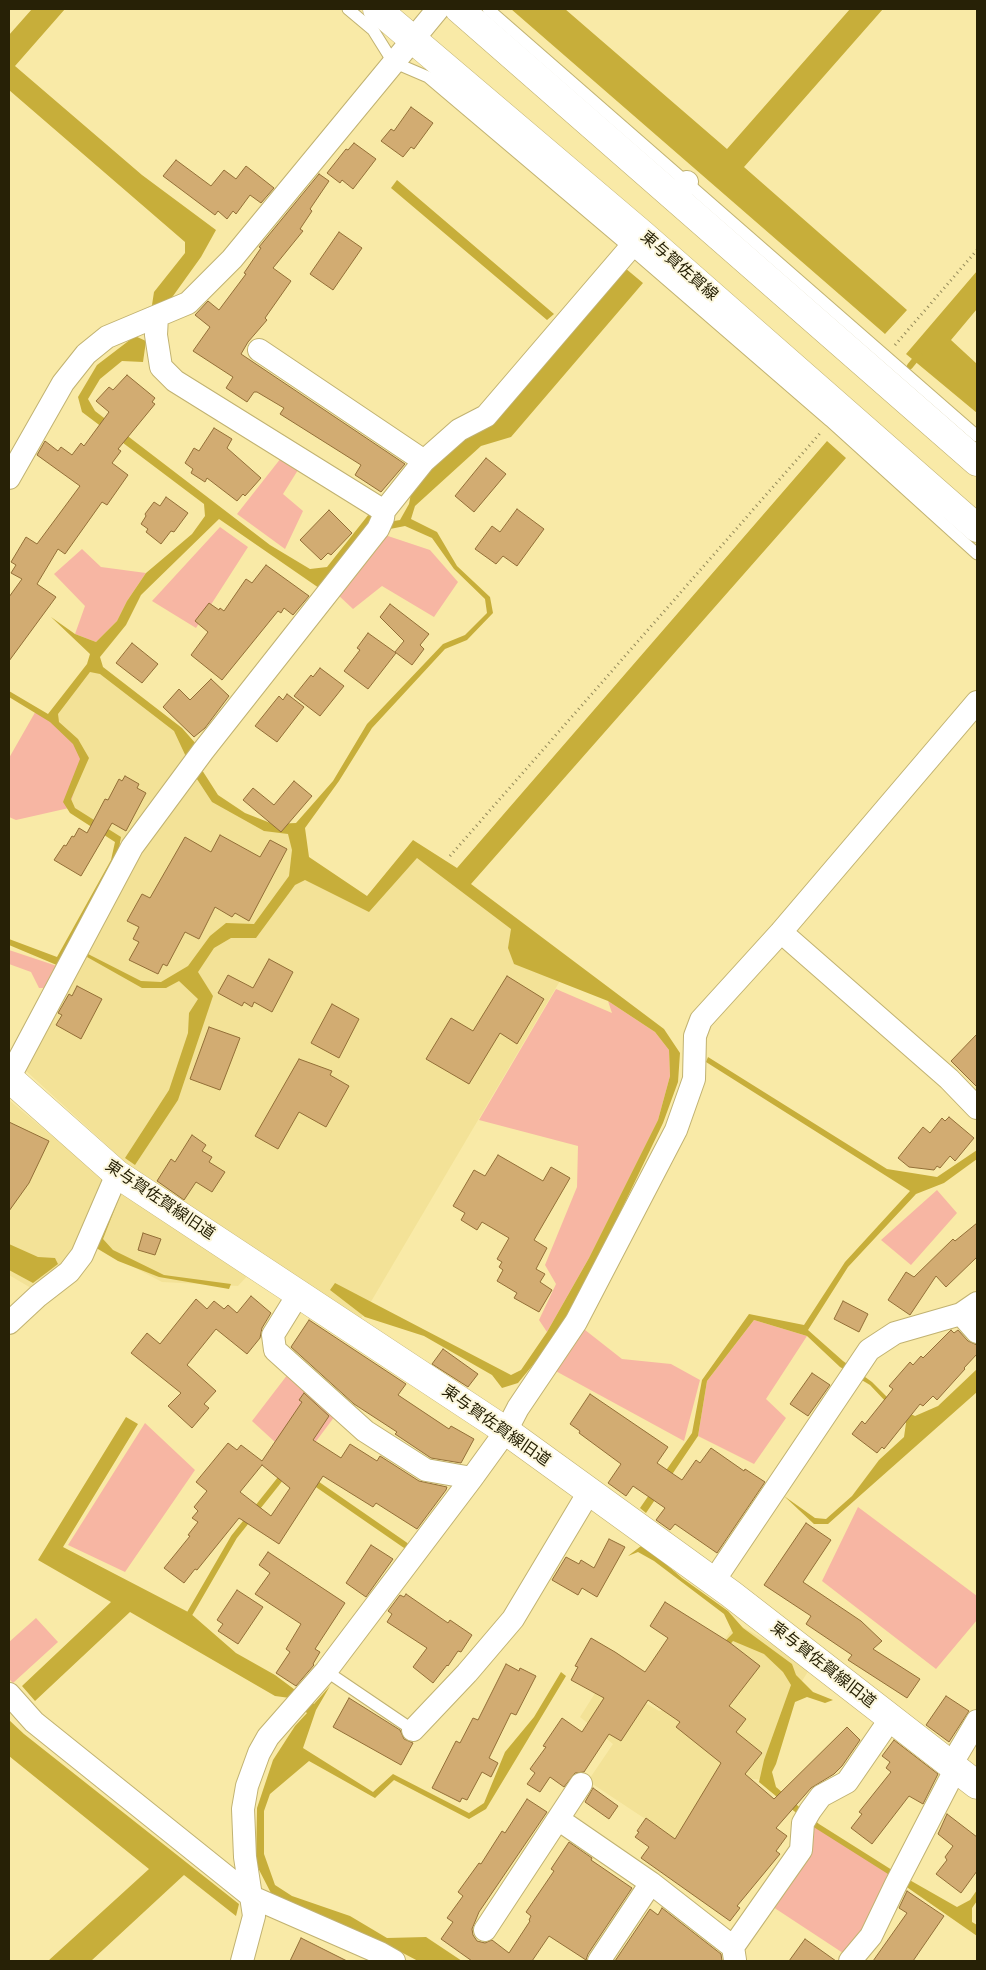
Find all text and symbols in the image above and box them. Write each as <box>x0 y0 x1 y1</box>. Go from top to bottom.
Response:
street label: 東与賀佐賀線 <box>636 227 722 305</box>
street label: 東与賀佐賀線旧道 <box>102 1156 218 1244</box>
street label: 東与賀佐賀線旧道 <box>438 1381 554 1471</box>
street label: 東与賀佐賀線旧道 <box>767 1618 879 1712</box>

